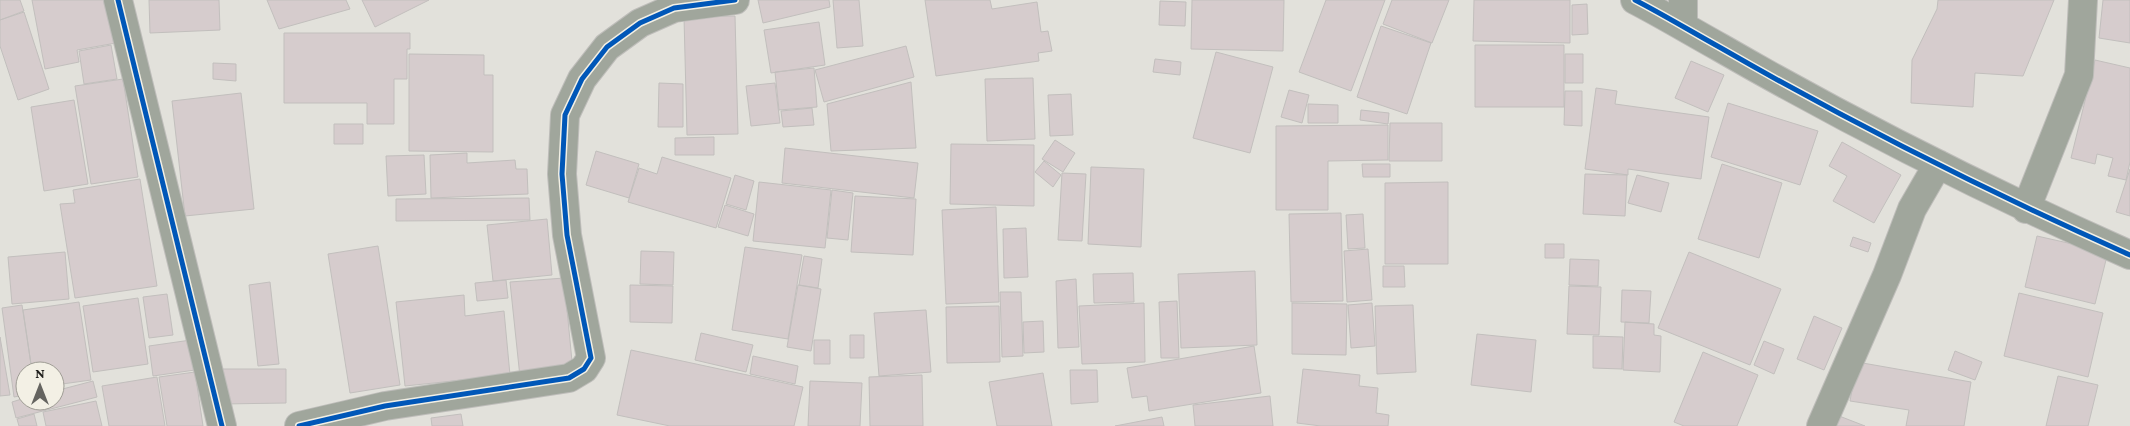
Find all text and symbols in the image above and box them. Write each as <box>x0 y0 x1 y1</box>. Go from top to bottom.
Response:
north arrow <box>15 361 65 411</box>
text: N <box>35 365 45 381</box>

